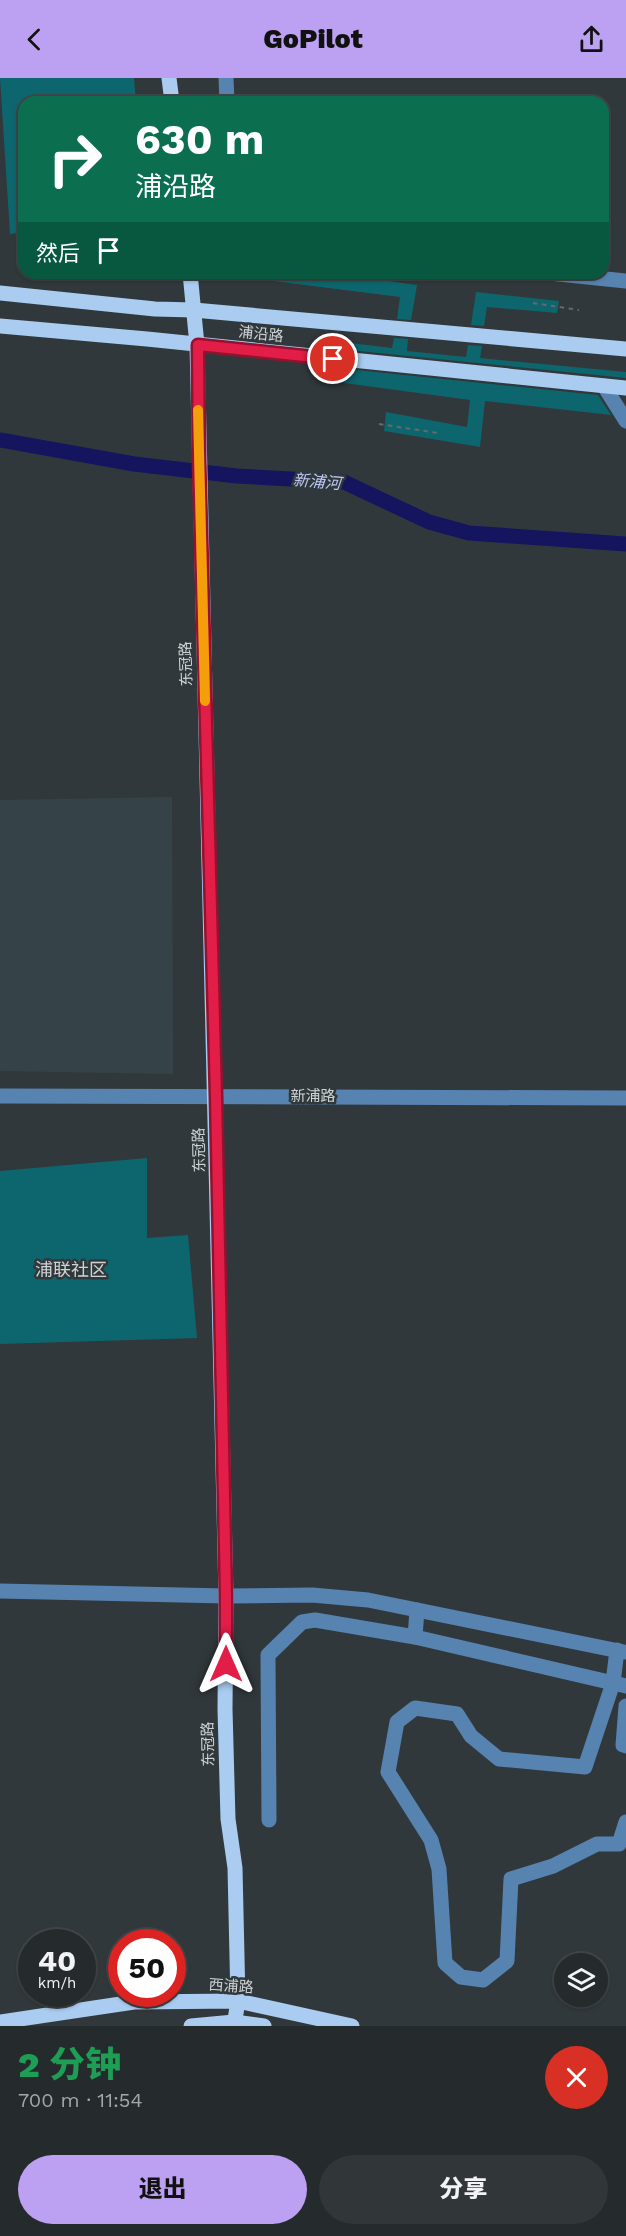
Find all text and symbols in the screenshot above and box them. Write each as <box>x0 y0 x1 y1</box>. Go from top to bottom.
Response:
icon: back <box>18 23 51 56</box>
text: GoPilot <box>263 23 363 55</box>
icon: share <box>575 23 608 56</box>
text: 630 m <box>135 115 264 164</box>
icon: right <box>36 120 114 198</box>
text: 浦沿路 <box>135 171 216 203</box>
icon: arrive <box>92 234 125 267</box>
text: 然后 <box>36 241 80 266</box>
street label: 浦沿路 <box>238 323 284 345</box>
pin <box>307 333 358 384</box>
icon: arrive <box>316 342 349 375</box>
water label: 新浦河 <box>292 470 345 493</box>
street label: 东冠路 <box>176 641 196 687</box>
street label: 新浦路 <box>290 1087 336 1105</box>
street label: 东冠路 <box>190 1127 208 1173</box>
district label: 浦联社区 <box>35 1259 107 1280</box>
position arrow <box>194 1632 258 1696</box>
street label: 东冠路 <box>199 1721 217 1767</box>
speed limit sign: 50 <box>108 1929 186 2007</box>
text: 40 <box>38 1943 76 1978</box>
map controls <box>554 1953 608 2007</box>
button: layers <box>554 1953 608 2007</box>
text: km/h <box>38 1974 76 1992</box>
street label: 西浦路 <box>208 1975 254 1997</box>
text: 2 分钟 <box>18 2044 121 2086</box>
button: close <box>545 2046 608 2109</box>
text: 700 m · 11:54 <box>18 2088 143 2112</box>
button: 退出 <box>18 2155 307 2224</box>
button: 分享 <box>319 2155 608 2224</box>

